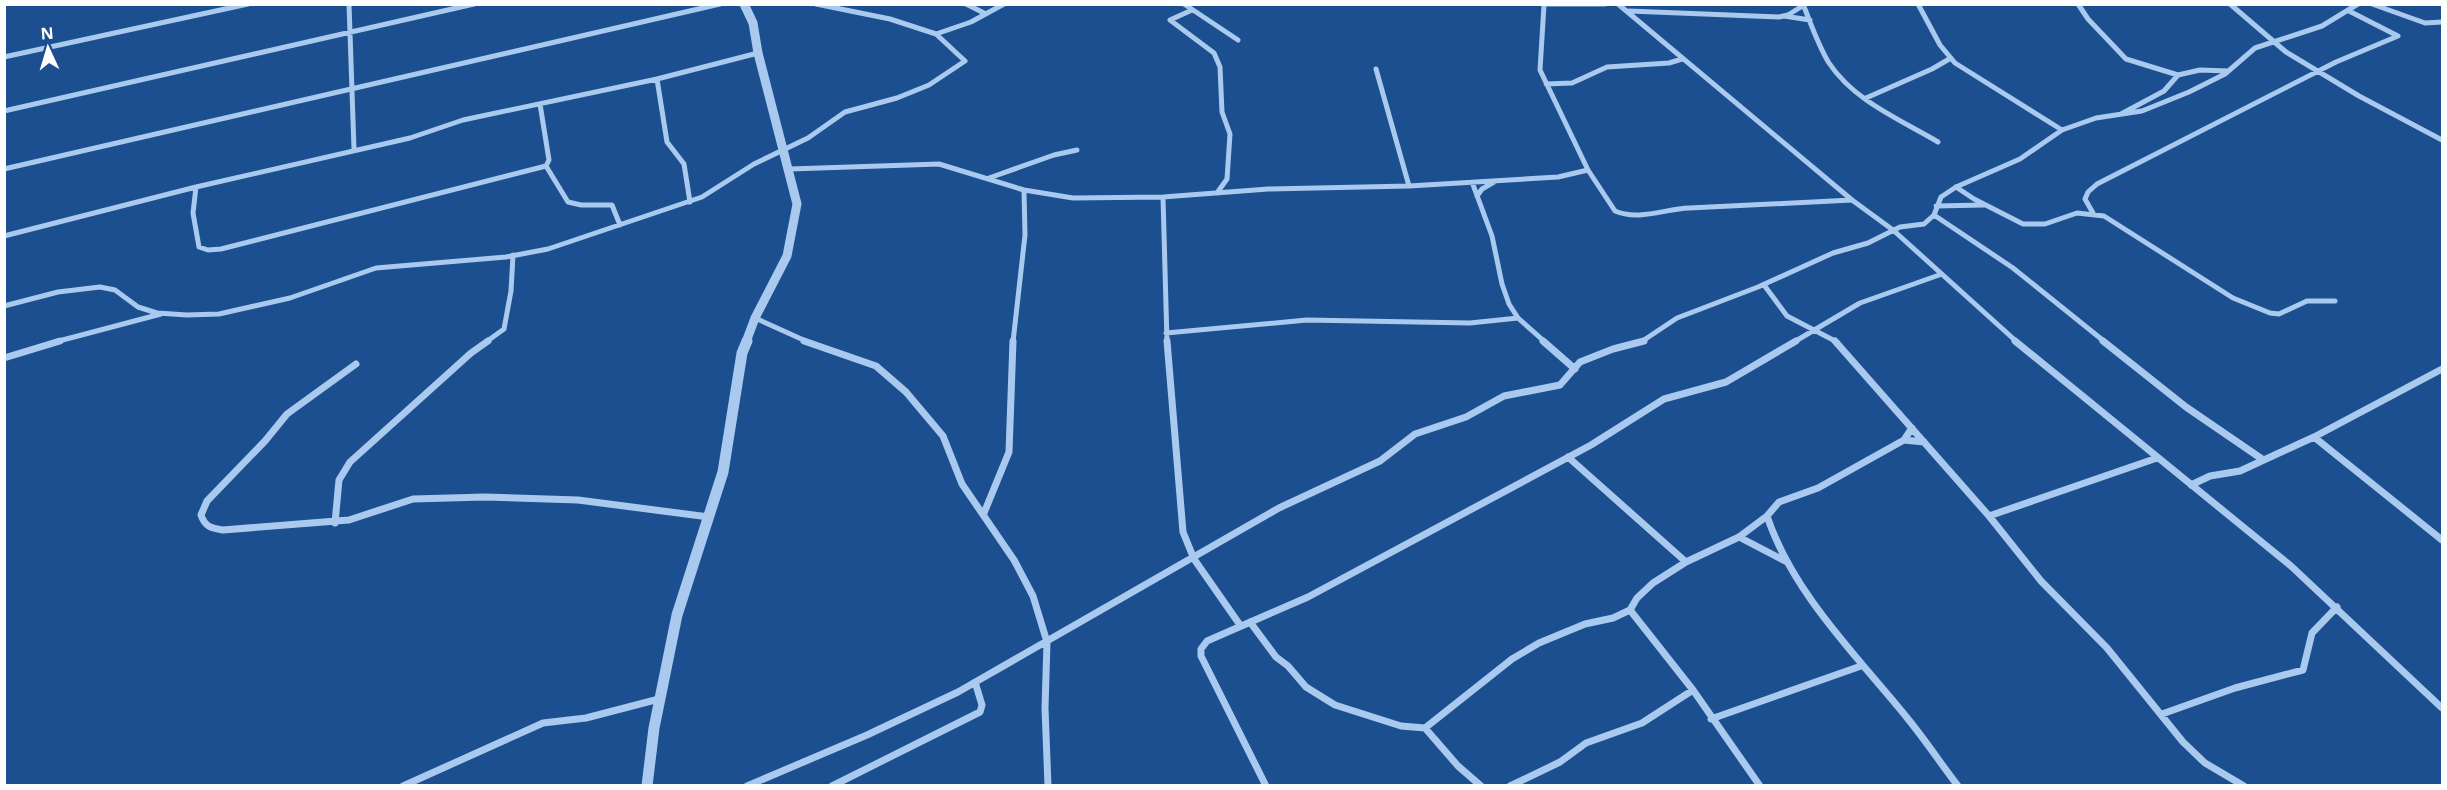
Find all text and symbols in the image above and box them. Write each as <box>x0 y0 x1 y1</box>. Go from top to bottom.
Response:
north arrow <box>18 18 78 78</box>
text: N <box>40 22 54 44</box>

